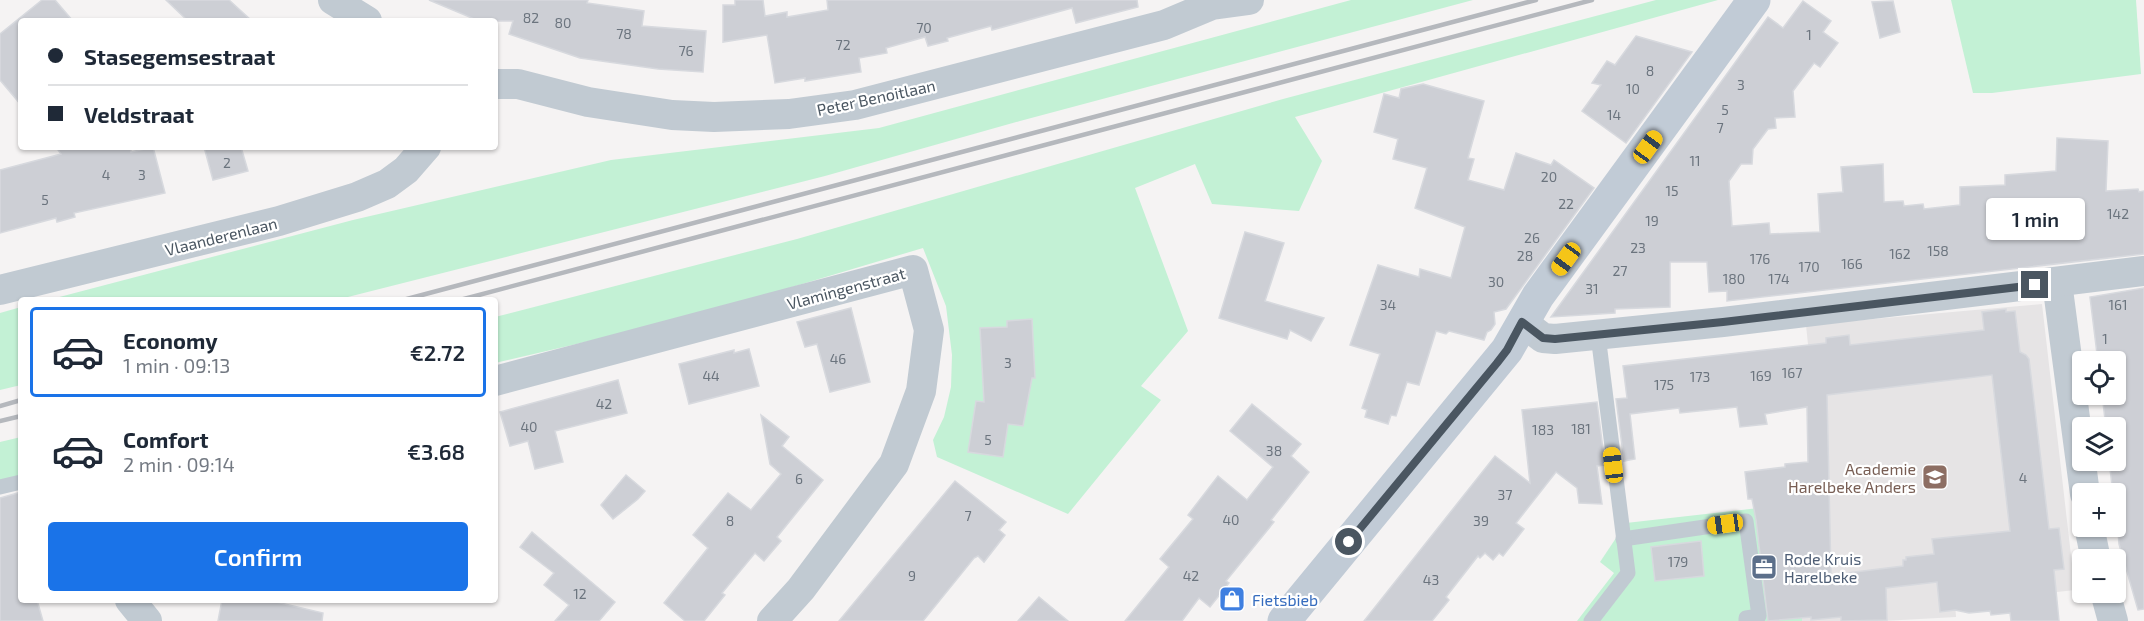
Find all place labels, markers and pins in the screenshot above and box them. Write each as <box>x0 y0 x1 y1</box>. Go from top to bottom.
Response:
place label: Academie Harelbeke Anders <box>1788 459 1916 496</box>
school or university icon: Academie Harelbeke Anders <box>1920 462 1950 492</box>
place label: Rode Kruis Harelbeke <box>1784 549 1861 586</box>
office icon: Rode Kruis Harelbeke <box>1749 552 1779 582</box>
shop icon: Fietsbieb <box>1217 584 1247 614</box>
place label: Fietsbieb <box>1252 590 1318 609</box>

